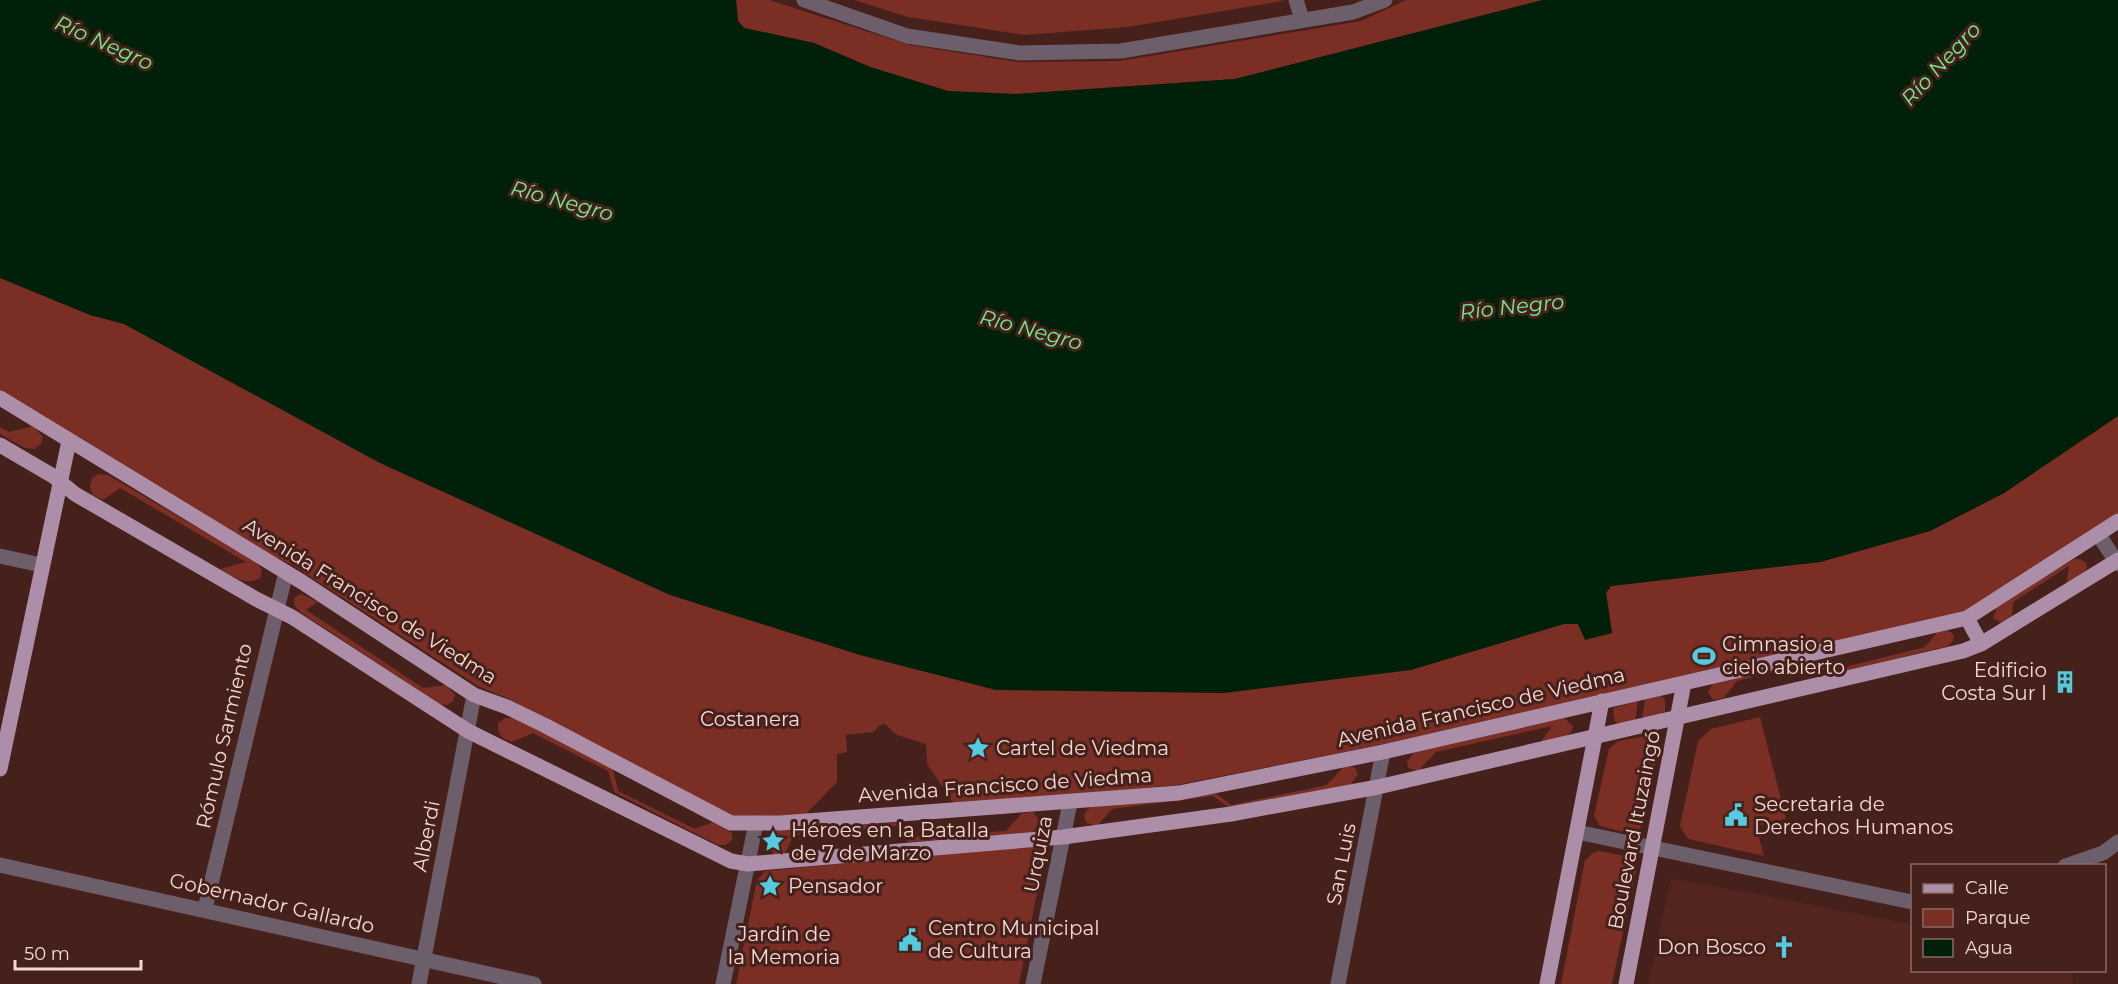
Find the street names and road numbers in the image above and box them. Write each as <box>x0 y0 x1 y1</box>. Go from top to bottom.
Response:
street label: Avenida Francisco de Viedma <box>239 513 501 689</box>
street label: Rómulo Sarmiento <box>191 641 257 831</box>
street label: Avenida Francisco de Viedma <box>1335 662 1627 752</box>
street label: Boulevard Ituzaingó <box>1603 729 1665 931</box>
street label: Avenida Francisco de Viedma <box>857 763 1153 807</box>
street label: Alberdi <box>407 798 445 874</box>
street label: Urquiza <box>1019 813 1057 895</box>
street label: San Luis <box>1321 821 1361 907</box>
street label: Gobernador Gallardo <box>167 868 377 938</box>

